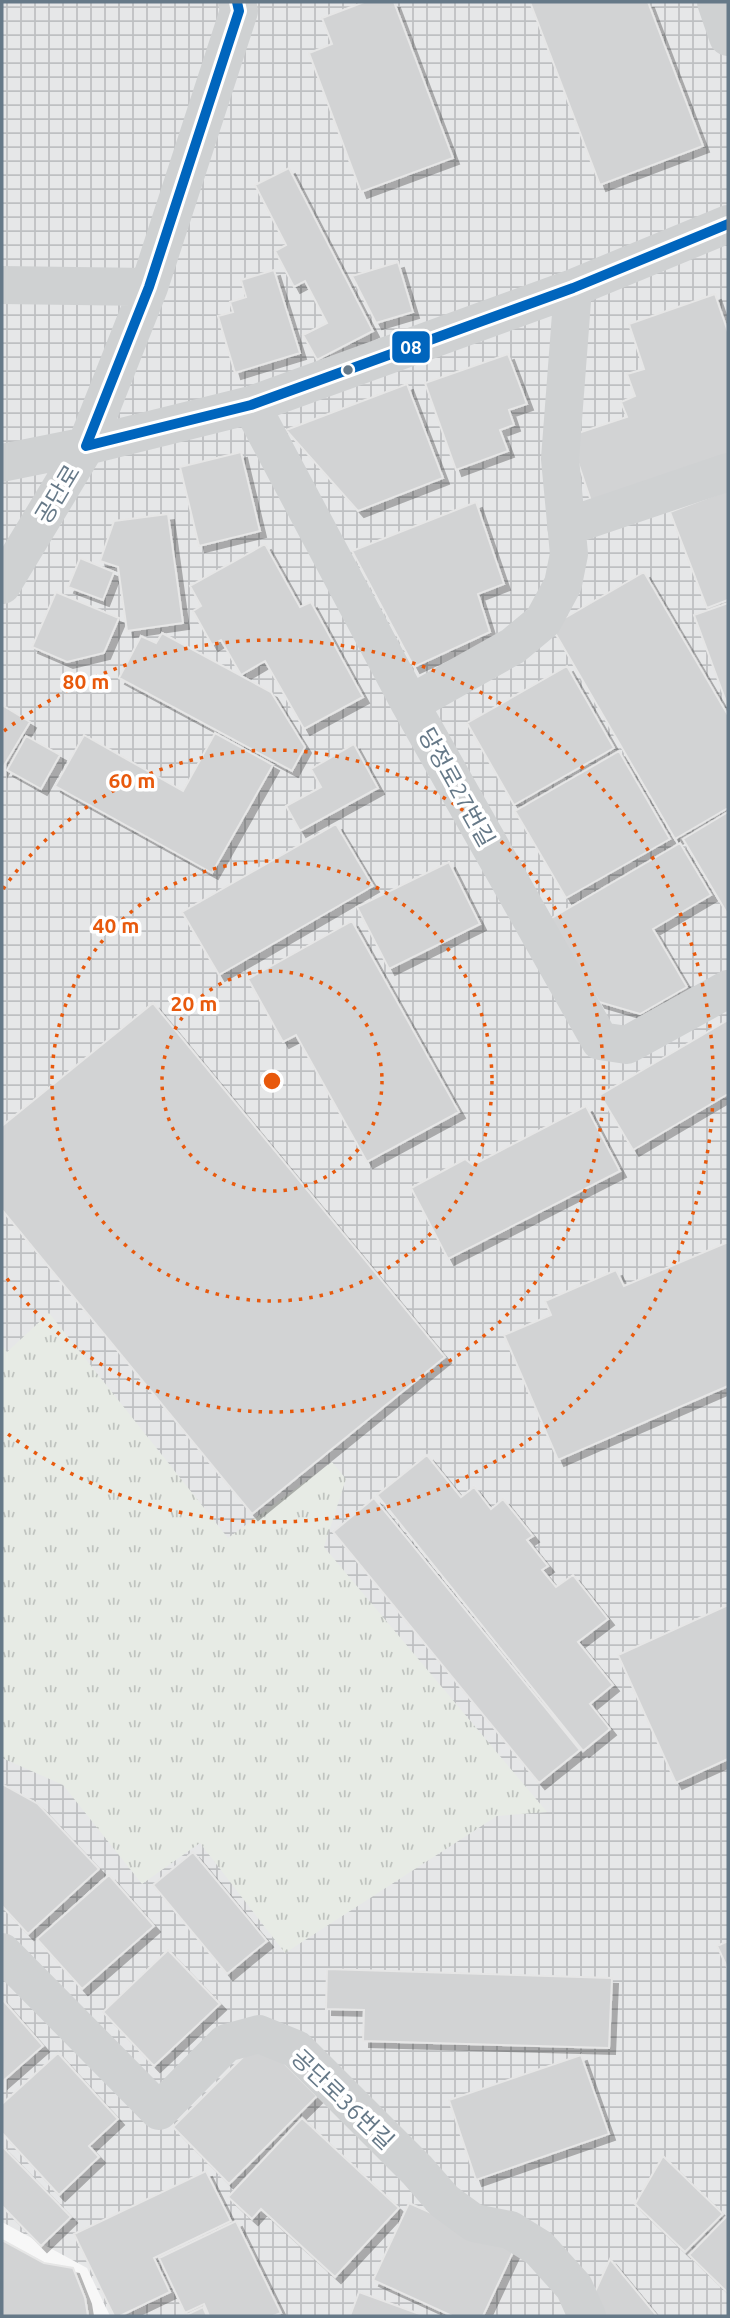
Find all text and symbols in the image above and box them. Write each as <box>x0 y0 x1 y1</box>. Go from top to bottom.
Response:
line badge: 08 <box>391 330 431 364</box>
text: 08 <box>400 336 422 358</box>
unlabelled marker <box>341 363 355 377</box>
street label: 공단로 <box>30 460 84 528</box>
text: 80 m <box>63 669 109 693</box>
street label: 당정로27번길 <box>414 723 500 851</box>
text: 60 m <box>109 768 155 792</box>
text: 40 m <box>93 913 139 937</box>
text: 20 m <box>171 991 217 1015</box>
centre of rings <box>260 1069 284 1093</box>
street label: 공단로36번길 <box>287 2044 399 2154</box>

